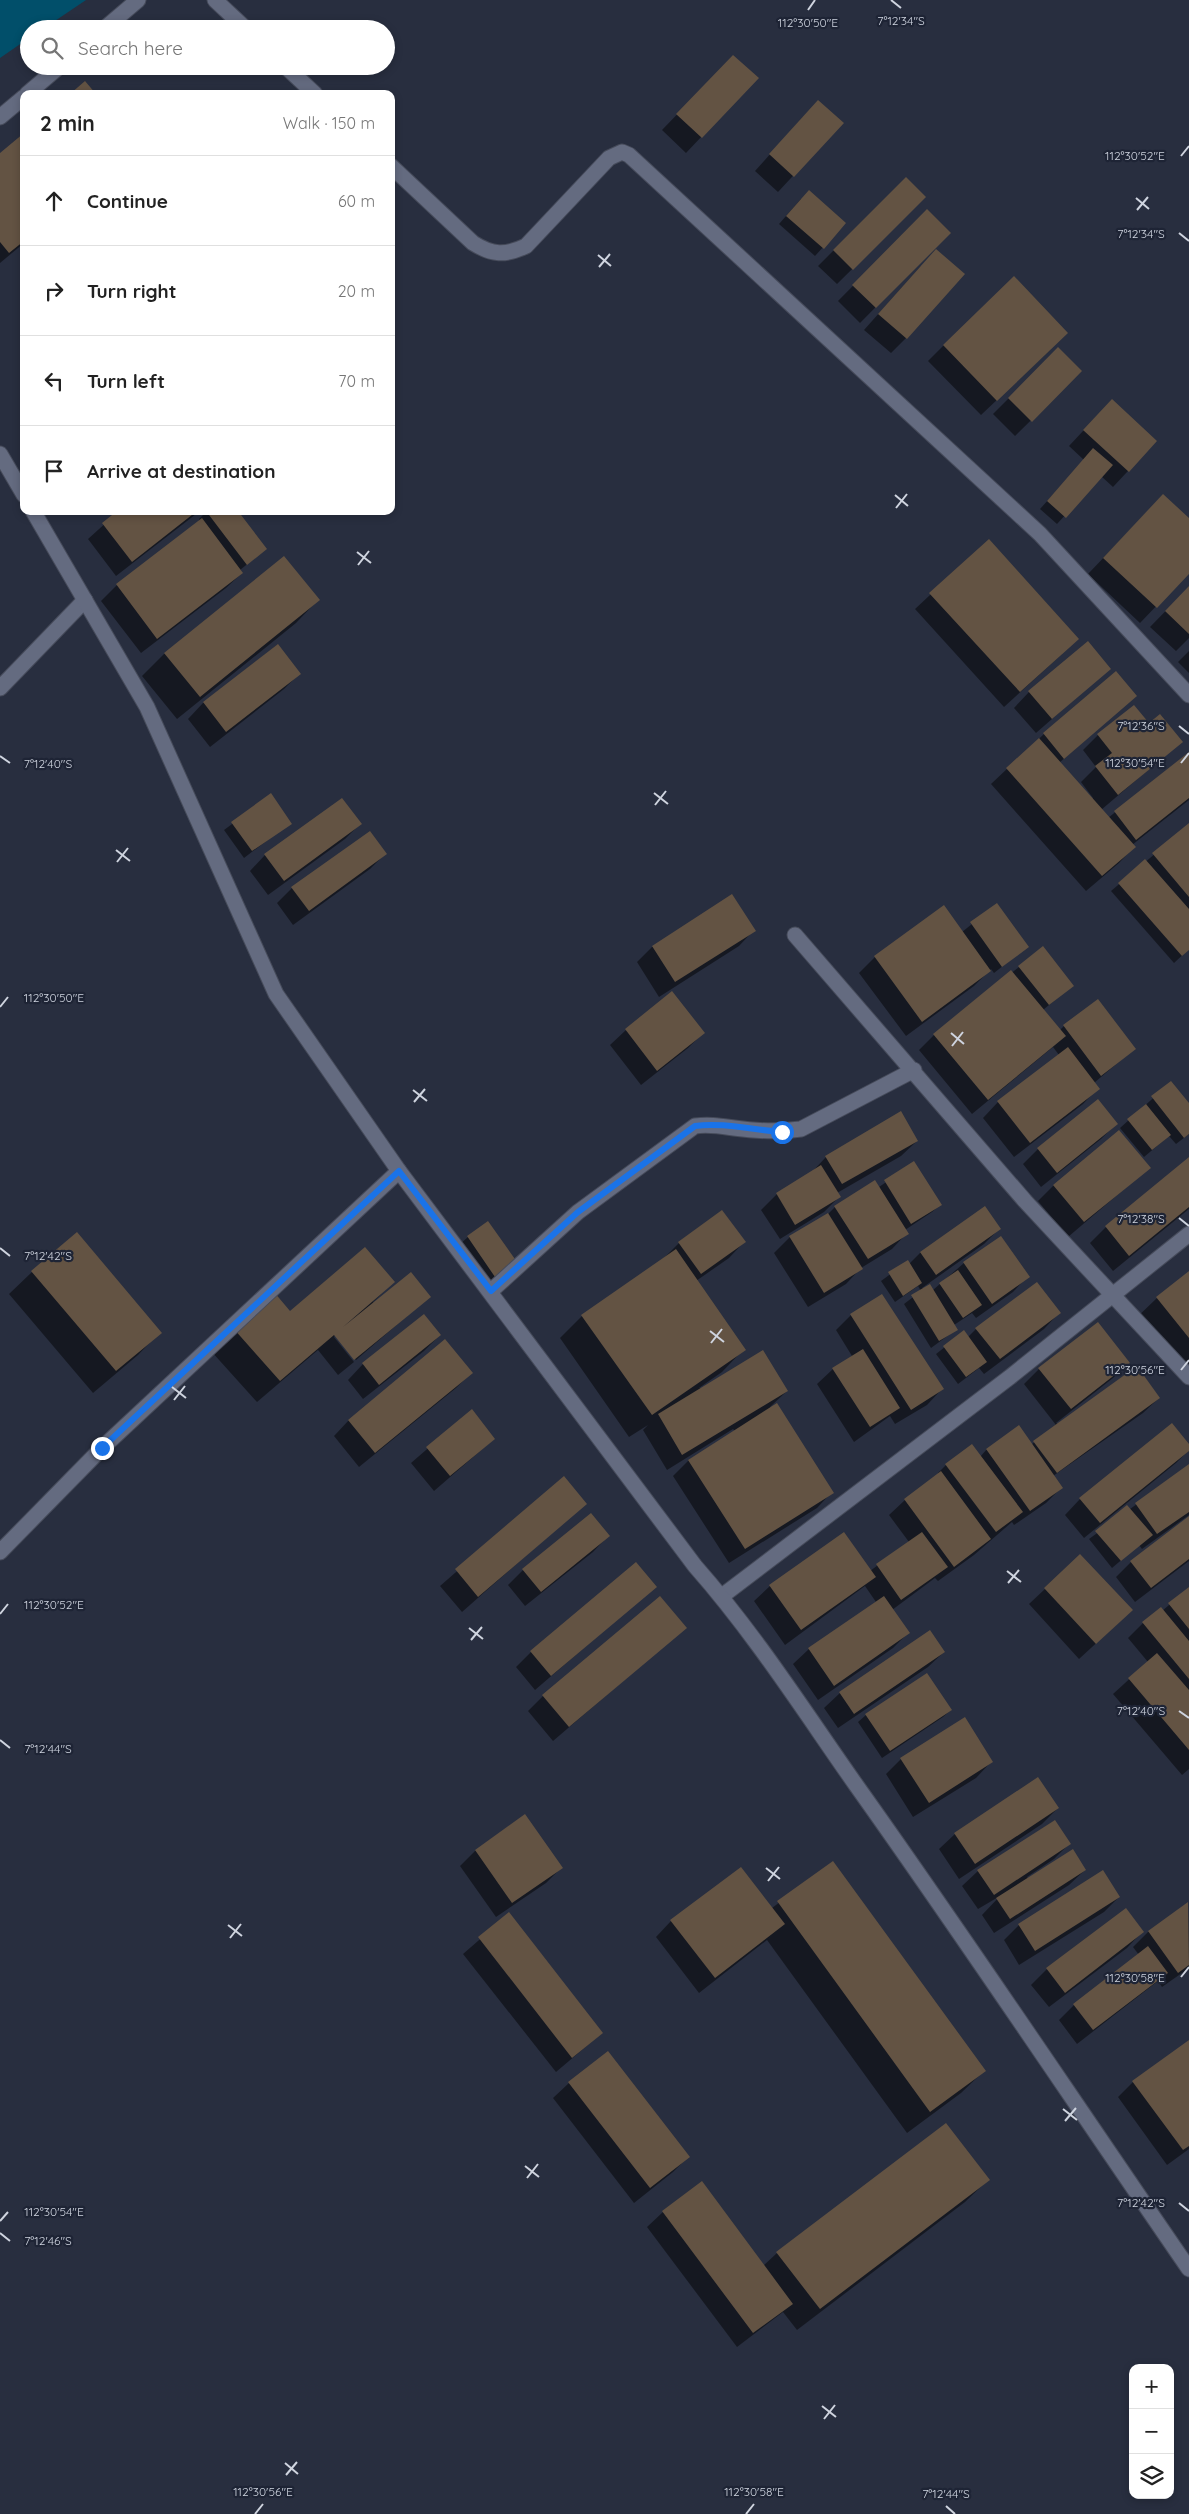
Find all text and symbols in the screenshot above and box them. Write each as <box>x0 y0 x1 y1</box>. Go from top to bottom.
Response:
text: 7°12'34"S <box>877 13 925 28</box>
text: 112°30'50"E <box>778 15 838 30</box>
search box <box>20 20 395 75</box>
icon: search <box>38 34 66 62</box>
text: Search here <box>78 36 183 60</box>
text: 2 min <box>40 110 95 136</box>
text: Walk · 150 m <box>283 113 375 133</box>
text: 112°30'52"E <box>1105 148 1165 163</box>
icon: ahead <box>40 187 68 215</box>
text: Continue <box>87 189 168 213</box>
text: 60 m <box>338 191 375 211</box>
text: 7°12'34"S <box>1117 226 1165 241</box>
icon: right <box>40 277 68 305</box>
text: Turn right <box>87 279 176 303</box>
text: 20 m <box>338 281 375 301</box>
icon: left <box>40 367 68 395</box>
text: Turn left <box>87 369 165 393</box>
text: 70 m <box>338 371 375 391</box>
icon: arrive <box>40 457 68 485</box>
text: Arrive at destination <box>87 459 276 483</box>
text: 7°12'36"S <box>1117 718 1165 733</box>
text: 112°30'54"E <box>1105 755 1165 770</box>
text: 7°12'40"S <box>24 756 72 771</box>
text: 112°30'50"E <box>24 990 84 1005</box>
route start <box>771 1121 794 1144</box>
text: 7°12'38"S <box>1117 1211 1165 1226</box>
text: 7°12'42"S <box>24 1248 72 1263</box>
text: 112°30'56"E <box>1105 1362 1165 1377</box>
route end <box>91 1437 114 1460</box>
text: 112°30'52"E <box>24 1597 84 1612</box>
text: 7°12'40"S <box>1117 1703 1165 1718</box>
text: 7°12'44"S <box>24 1741 72 1756</box>
text: 112°30'58"E <box>1105 1970 1165 1985</box>
text: 7°12'42"S <box>1117 2195 1165 2210</box>
text: 112°30'54"E <box>24 2204 84 2219</box>
text: 7°12'46"S <box>24 2233 72 2248</box>
map controls <box>1129 2364 1174 2499</box>
button: + <box>1129 2364 1174 2409</box>
button: − <box>1129 2409 1174 2454</box>
button: layers <box>1129 2454 1174 2499</box>
text: 112°30'56"E <box>233 2484 293 2499</box>
text: 112°30'58"E <box>724 2484 784 2499</box>
text: 7°12'44"S <box>922 2486 970 2501</box>

